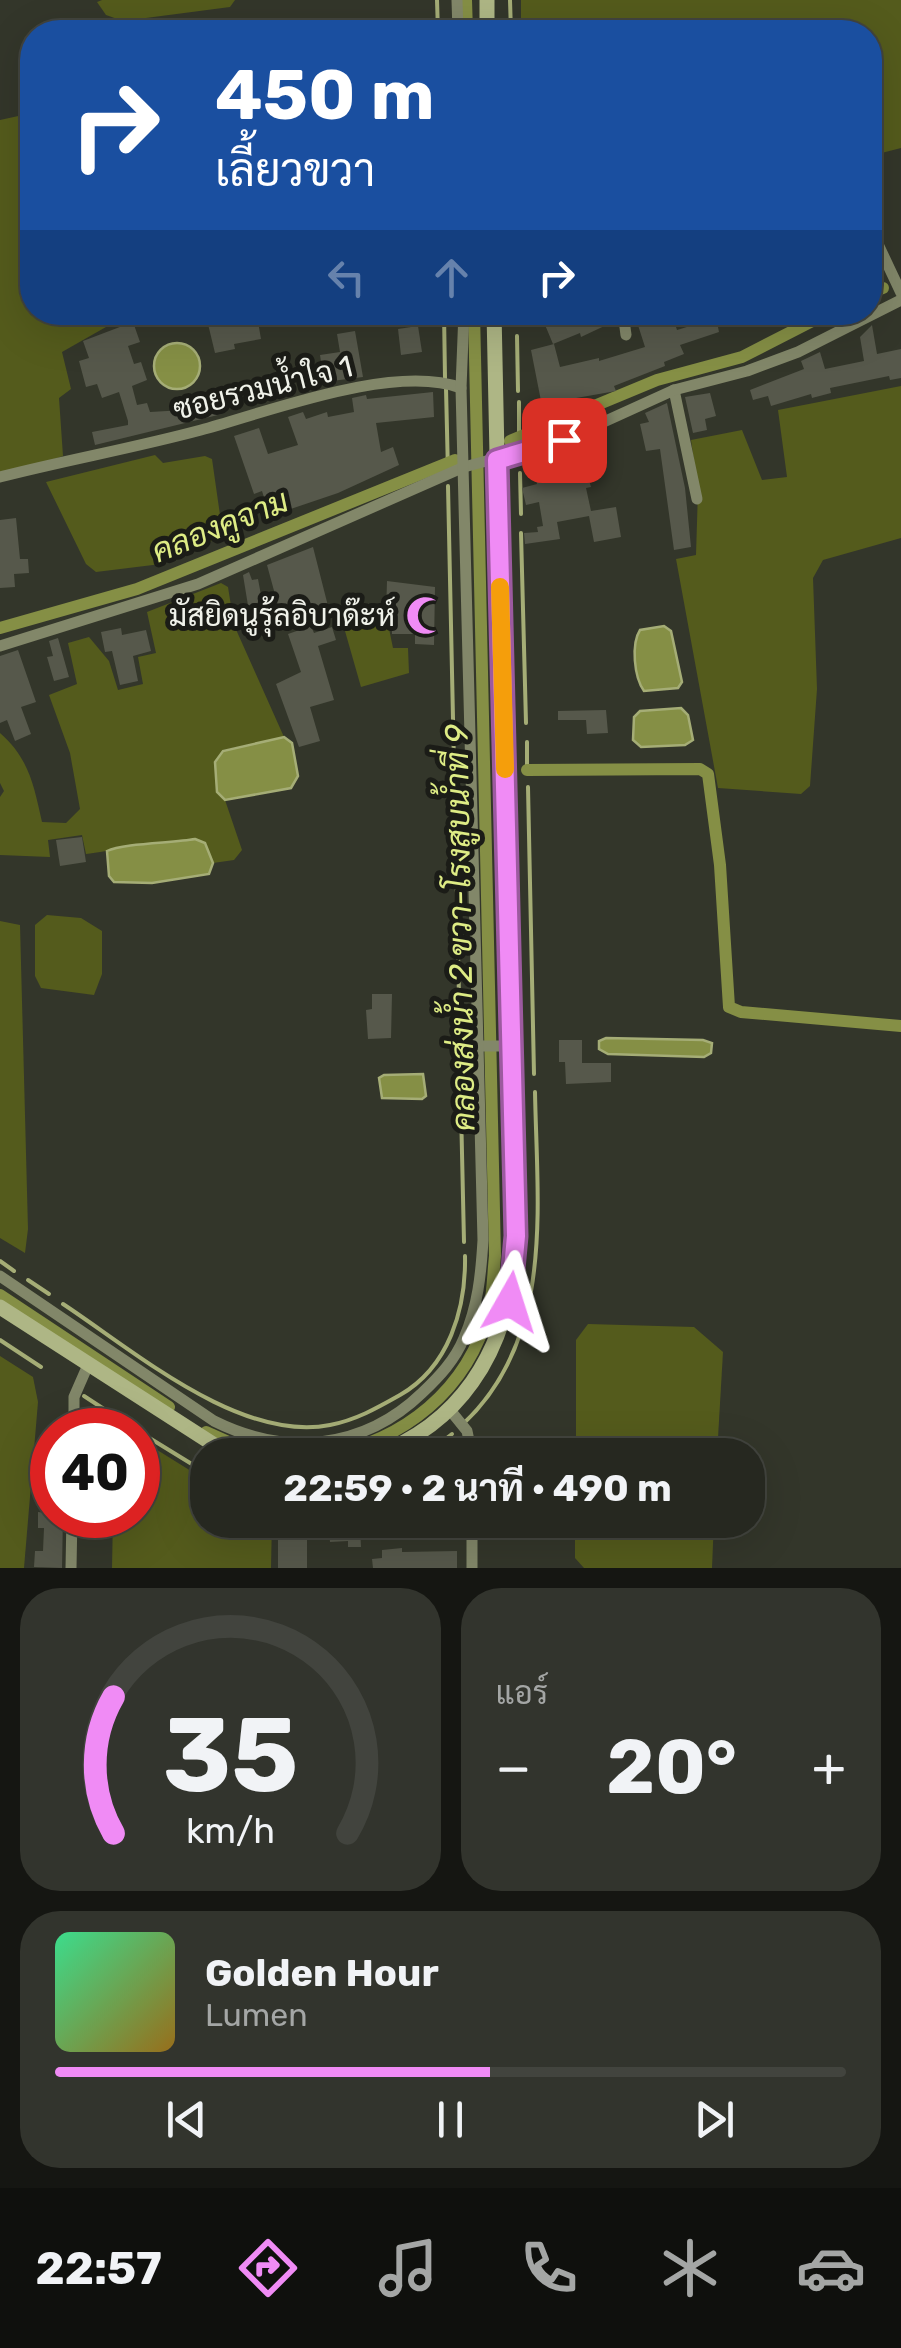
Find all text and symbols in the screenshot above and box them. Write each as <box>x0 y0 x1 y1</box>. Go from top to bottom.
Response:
text: 450 m <box>215 54 435 137</box>
icon: right <box>50 60 180 190</box>
text: เลี้ยวขวา <box>215 144 375 197</box>
icon: left <box>319 250 374 305</box>
icon: ahead <box>424 250 479 305</box>
icon: right <box>529 250 584 305</box>
street label: ซอยรวมน้ำใจ 1 <box>167 340 356 428</box>
pin <box>522 398 607 483</box>
icon: arrive <box>537 413 592 468</box>
water label: คลองคูจาม <box>146 481 295 573</box>
place label: มัสยิดนูรุ้ลอิบาด๊ะห์ <box>169 595 395 637</box>
mosque icon: มัสยิดนูรุ้ลอิบาด๊ะห์ <box>404 595 446 637</box>
water label: คลองส่งน้ำ 2 ขวา-โรงสูบน้ำที่ 9 <box>427 723 486 1132</box>
position arrow <box>458 1250 562 1354</box>
speed limit sign: 40 <box>30 1408 160 1538</box>
text: 22:59 · 2 นาที · 490 m <box>283 1465 672 1511</box>
text: แอร์ <box>496 1674 548 1712</box>
text: 35 <box>162 1694 298 1817</box>
text: 20° <box>606 1723 737 1812</box>
text: − <box>496 1735 531 1800</box>
text: + <box>812 1735 846 1800</box>
text: km/h <box>186 1810 275 1852</box>
text: Golden Hour <box>205 1950 439 1996</box>
text: Lumen <box>205 1996 308 2034</box>
icon: previous <box>159 2092 214 2147</box>
icon: pause <box>423 2092 478 2147</box>
icon: next <box>687 2092 742 2147</box>
icon: directions <box>233 2233 303 2303</box>
icon: music <box>373 2233 443 2303</box>
icon: phone <box>514 2233 584 2303</box>
icon: climate <box>655 2233 725 2303</box>
icon: car <box>796 2233 866 2303</box>
text: 22:57 <box>35 2242 162 2295</box>

